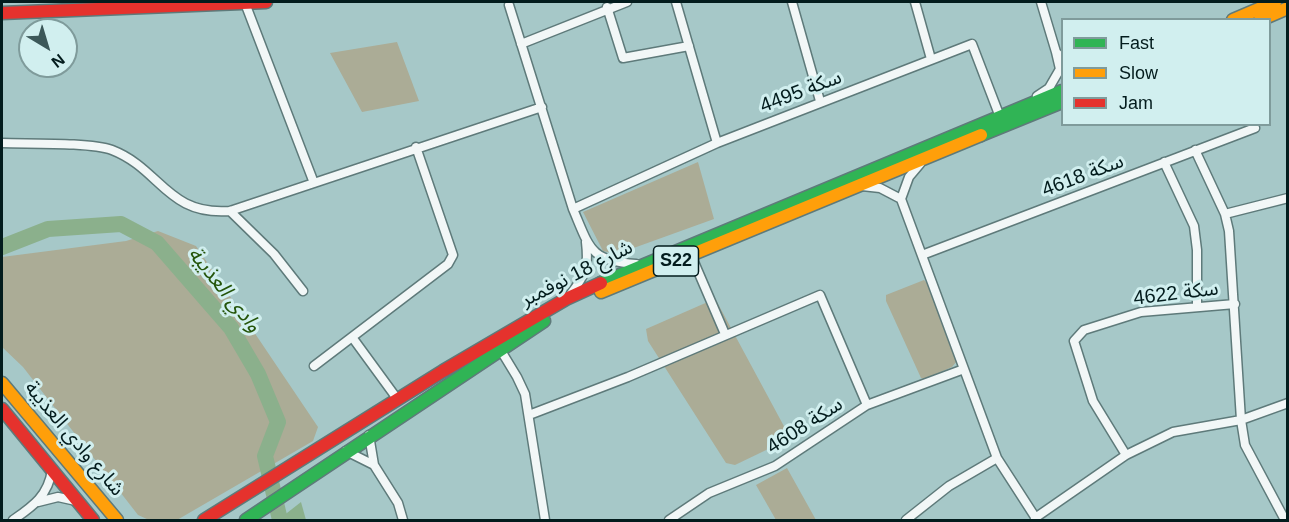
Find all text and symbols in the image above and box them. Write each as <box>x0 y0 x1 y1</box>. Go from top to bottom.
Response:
north arrow <box>18 18 78 78</box>
legend <box>1061 18 1271 126</box>
text: Fast <box>1119 33 1154 53</box>
text: N <box>48 51 68 71</box>
text: Slow <box>1119 63 1158 83</box>
street label: سكة 4495 <box>757 65 845 119</box>
text: Jam <box>1119 93 1153 113</box>
street label: سكة 4618 <box>1039 149 1127 203</box>
street label: شارع 18 نوفمبر <box>517 236 637 312</box>
water label: وادي العذيبة <box>182 242 266 338</box>
road number: S22 <box>654 246 698 276</box>
street label: سكة 4622 <box>1132 277 1220 311</box>
street label: شارع وادي العذيبة <box>19 377 129 501</box>
street label: سكة 4608 <box>763 393 847 459</box>

